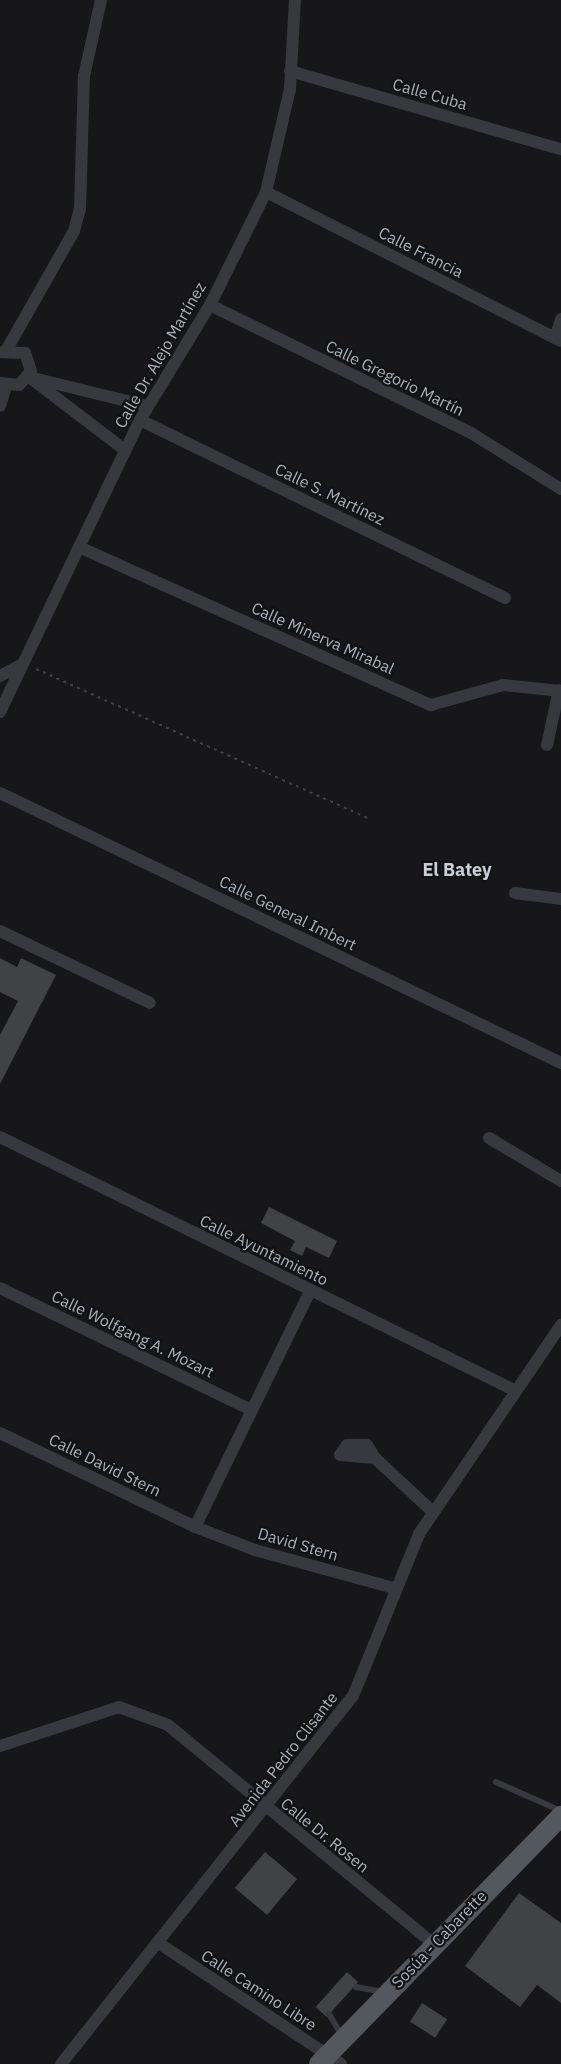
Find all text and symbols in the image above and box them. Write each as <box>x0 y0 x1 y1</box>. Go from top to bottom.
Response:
street label: Calle Cuba <box>391 74 469 114</box>
street label: Calle Francia <box>376 222 466 282</box>
street label: Calle Dr. Alejo Martínez <box>110 279 210 431</box>
street label: Calle Gregorio Martín <box>323 336 467 420</box>
street label: Calle S. Martínez <box>272 459 388 529</box>
street label: Calle Minerva Mirabal <box>249 598 397 678</box>
district label: El Batey <box>422 859 492 881</box>
street label: Calle General Imbert <box>216 872 360 954</box>
street label: Calle Ayuntamiento <box>197 1211 331 1289</box>
street label: Calle Wolfgang A. Mozart <box>49 1286 217 1382</box>
street label: Calle David Stern <box>46 1430 164 1500</box>
street label: David Stern <box>256 1523 340 1565</box>
street label: Avenida Pedro Clisante <box>225 1688 341 1830</box>
street label: Calle Dr. Rosen <box>277 1794 373 1876</box>
street label: Sosúa - Cabarette <box>388 1886 490 1992</box>
street label: Calle Camino Libre <box>198 1946 320 2034</box>

